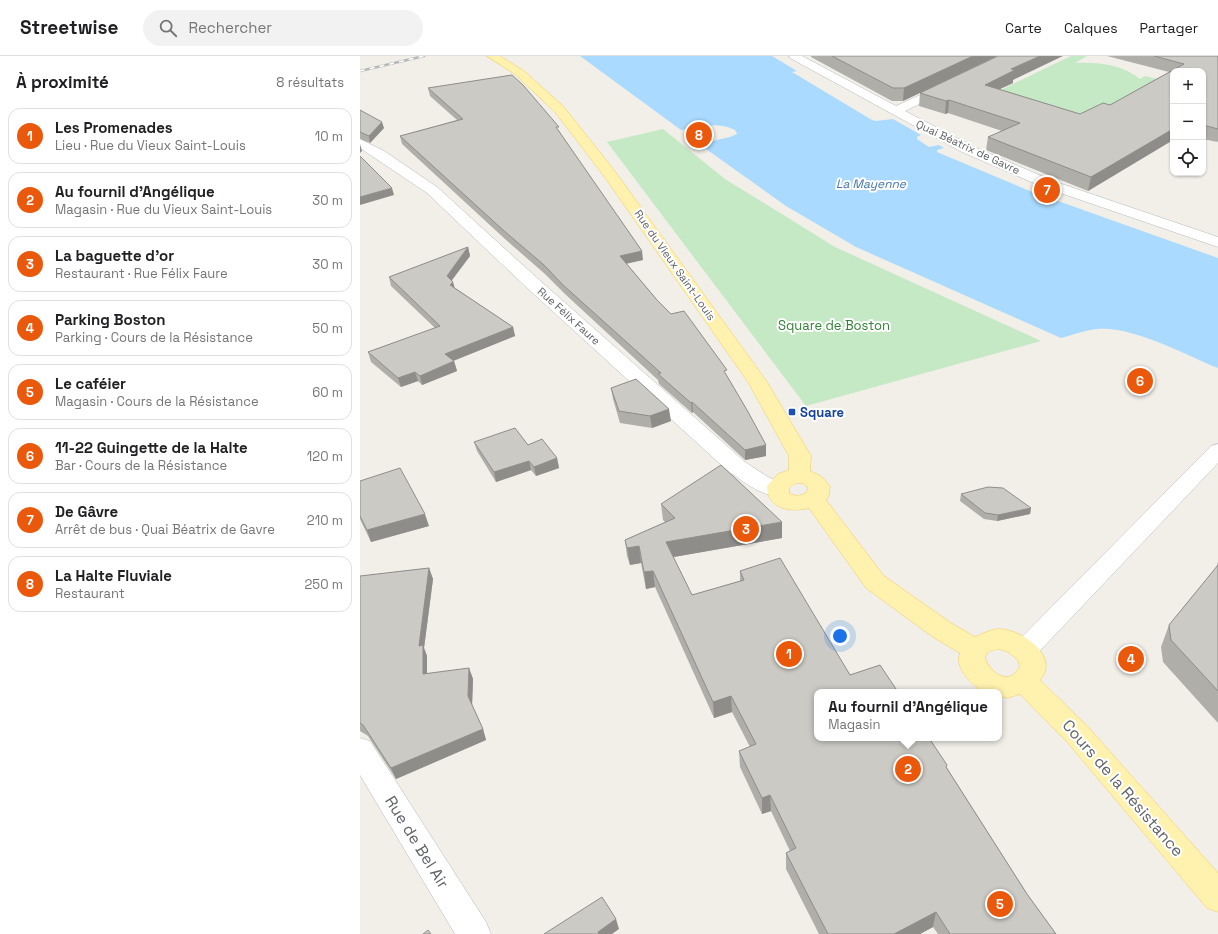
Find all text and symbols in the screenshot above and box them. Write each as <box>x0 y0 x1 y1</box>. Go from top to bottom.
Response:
search box <box>143 10 423 46</box>
text: Streetwise <box>20 15 119 40</box>
icon: search <box>157 17 179 39</box>
text: Rechercher <box>189 18 272 37</box>
text: Carte <box>1005 19 1042 37</box>
text: Calques <box>1064 19 1118 37</box>
text: Partager <box>1140 19 1198 37</box>
map controls <box>1170 68 1206 176</box>
button: + <box>1170 68 1206 104</box>
text: À proximité <box>16 71 109 93</box>
text: 8 résultats <box>276 74 344 91</box>
button: − <box>1170 104 1206 140</box>
street label: Quai Béatrix de Gavre <box>914 117 1022 177</box>
text: Les Promenades <box>55 118 173 137</box>
pin: 8 <box>686 120 712 150</box>
text: 1 <box>27 128 33 145</box>
text: 10 m <box>315 128 343 145</box>
text: Lieu · Rue du Vieux Saint-Louis <box>55 137 246 154</box>
button: locate <box>1170 140 1206 176</box>
pin: 7 <box>1034 175 1060 205</box>
water label: La Mayenne <box>836 176 907 192</box>
text: Au fournil d'Angélique <box>55 182 215 201</box>
text: 2 <box>26 192 34 209</box>
text: 30 m <box>312 192 343 209</box>
text: Magasin · Rue du Vieux Saint-Louis <box>55 201 272 218</box>
street label: Rue du Vieux Saint-Louis <box>631 207 719 323</box>
text: La baguette d'or <box>55 246 174 265</box>
text: 3 <box>26 256 34 273</box>
text: 30 m <box>312 256 343 273</box>
text: Restaurant · Rue Félix Faure <box>55 265 228 282</box>
street label: Rue Félix Faure <box>535 284 603 348</box>
text: Parking Boston <box>55 310 165 329</box>
park label: Square de Boston <box>778 317 890 334</box>
text: 4 <box>26 320 34 337</box>
text: 50 m <box>312 320 343 337</box>
text: Parking · Cours de la Résistance <box>55 329 253 346</box>
pin: 6 <box>1127 366 1153 396</box>
text: Le caféier <box>55 374 126 393</box>
text: 5 <box>26 384 34 401</box>
text: 60 m <box>312 384 343 401</box>
text: Magasin · Cours de la Résistance <box>55 393 259 410</box>
place label: Square <box>800 404 844 421</box>
marker: Square <box>787 407 797 417</box>
text: 11-22 Guingette de la Halte <box>55 438 248 457</box>
text: 6 <box>26 448 34 465</box>
text: 120 m <box>307 448 343 465</box>
text: Bar · Cours de la Résistance <box>55 457 227 474</box>
text: De Gâvre <box>55 502 118 521</box>
text: 7 <box>26 512 34 529</box>
text: 210 m <box>307 512 343 529</box>
pin: 3 <box>733 514 759 544</box>
text: Arrêt de bus · Quai Béatrix de Gavre <box>55 521 275 538</box>
text: La Halte Fluviale <box>55 566 172 585</box>
text: 8 <box>26 576 34 593</box>
text: 250 m <box>305 576 343 593</box>
text: Restaurant <box>55 585 125 602</box>
your location <box>830 626 850 646</box>
pin: 1 <box>776 639 802 669</box>
pin: 4 <box>1118 644 1144 674</box>
popup <box>814 689 1002 741</box>
text: Au fournil d'Angélique <box>828 697 988 716</box>
street label: Cours de la Résistance <box>1058 715 1188 861</box>
text: Magasin <box>828 716 880 733</box>
pin: 2 <box>895 754 921 784</box>
street label: Rue de Bel Air <box>380 792 454 892</box>
pin: 5 <box>987 889 1013 919</box>

